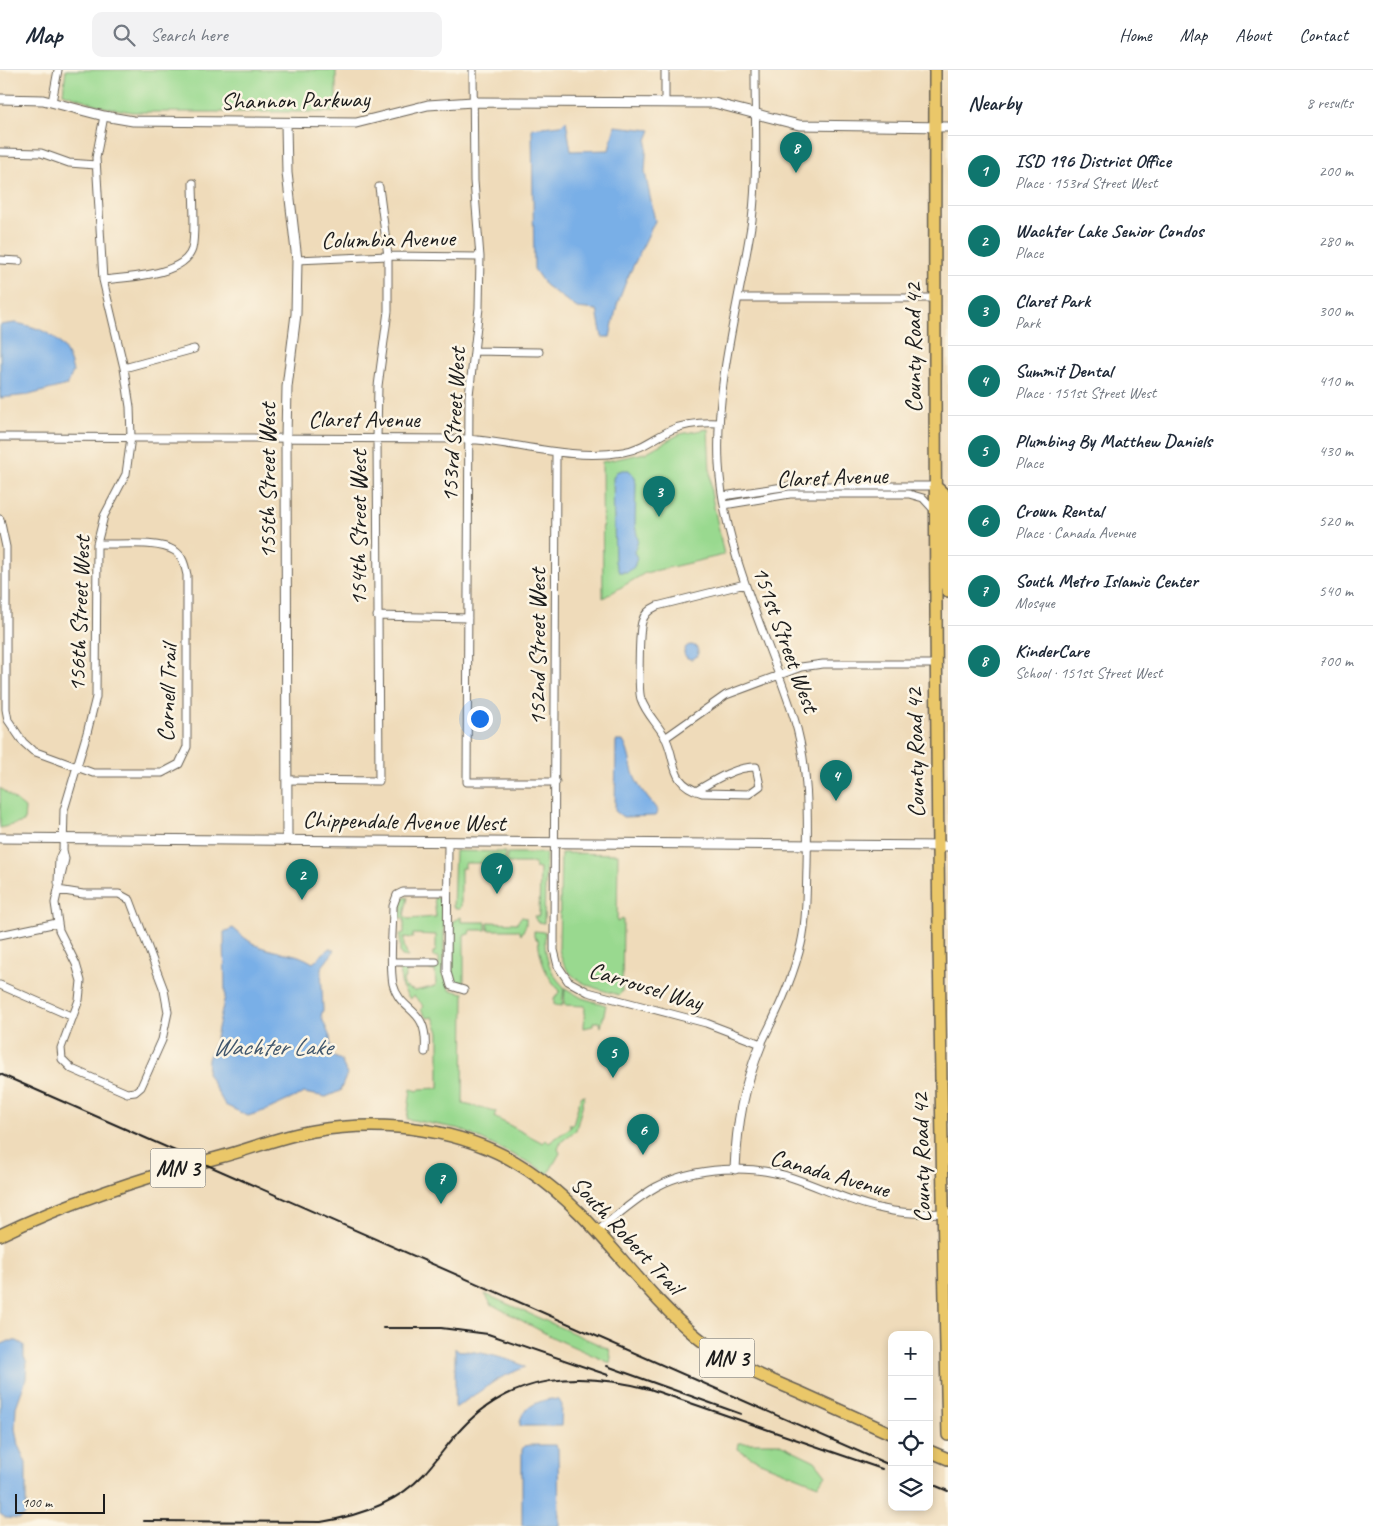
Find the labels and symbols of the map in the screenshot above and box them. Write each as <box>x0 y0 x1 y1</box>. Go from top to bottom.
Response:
street label: Shannon Parkway <box>220 84 372 116</box>
pin: 8 <box>780 132 812 173</box>
street label: Columbia Avenue <box>321 223 457 255</box>
street label: County Road 42 <box>898 281 928 413</box>
street label: 153rd Street West <box>434 345 472 503</box>
street label: 155th Street West <box>252 401 282 559</box>
street label: Claret Avenue <box>308 404 422 434</box>
street label: 154th Street West <box>343 448 373 606</box>
street label: Claret Avenue <box>776 460 890 494</box>
pin: 3 <box>643 476 675 517</box>
street label: 156th Street West <box>61 534 97 692</box>
street label: 151st Street West <box>746 562 827 718</box>
street label: 152nd Street West <box>522 566 552 726</box>
street label: Cornell Trail <box>150 640 184 742</box>
street label: County Road 42 <box>899 686 931 818</box>
your location <box>467 706 493 732</box>
pin: 4 <box>820 760 852 801</box>
street label: Chippendale Avenue West <box>302 804 508 838</box>
pin: 1 <box>481 853 513 894</box>
pin: 2 <box>286 859 318 900</box>
street label: Carrousel Way <box>585 954 708 1018</box>
water label: Wachter Lake <box>213 1031 335 1063</box>
pin: 5 <box>597 1037 629 1078</box>
street label: County Road 42 <box>905 1091 937 1223</box>
pin: 6 <box>627 1114 659 1155</box>
street label: Canada Avenue <box>767 1142 895 1205</box>
road number: MN 3 <box>150 1148 206 1188</box>
pin: 7 <box>425 1163 457 1204</box>
street label: South Robert Trail <box>565 1170 692 1303</box>
road number: MN 3 <box>700 1338 754 1378</box>
scale bar <box>15 1491 105 1514</box>

